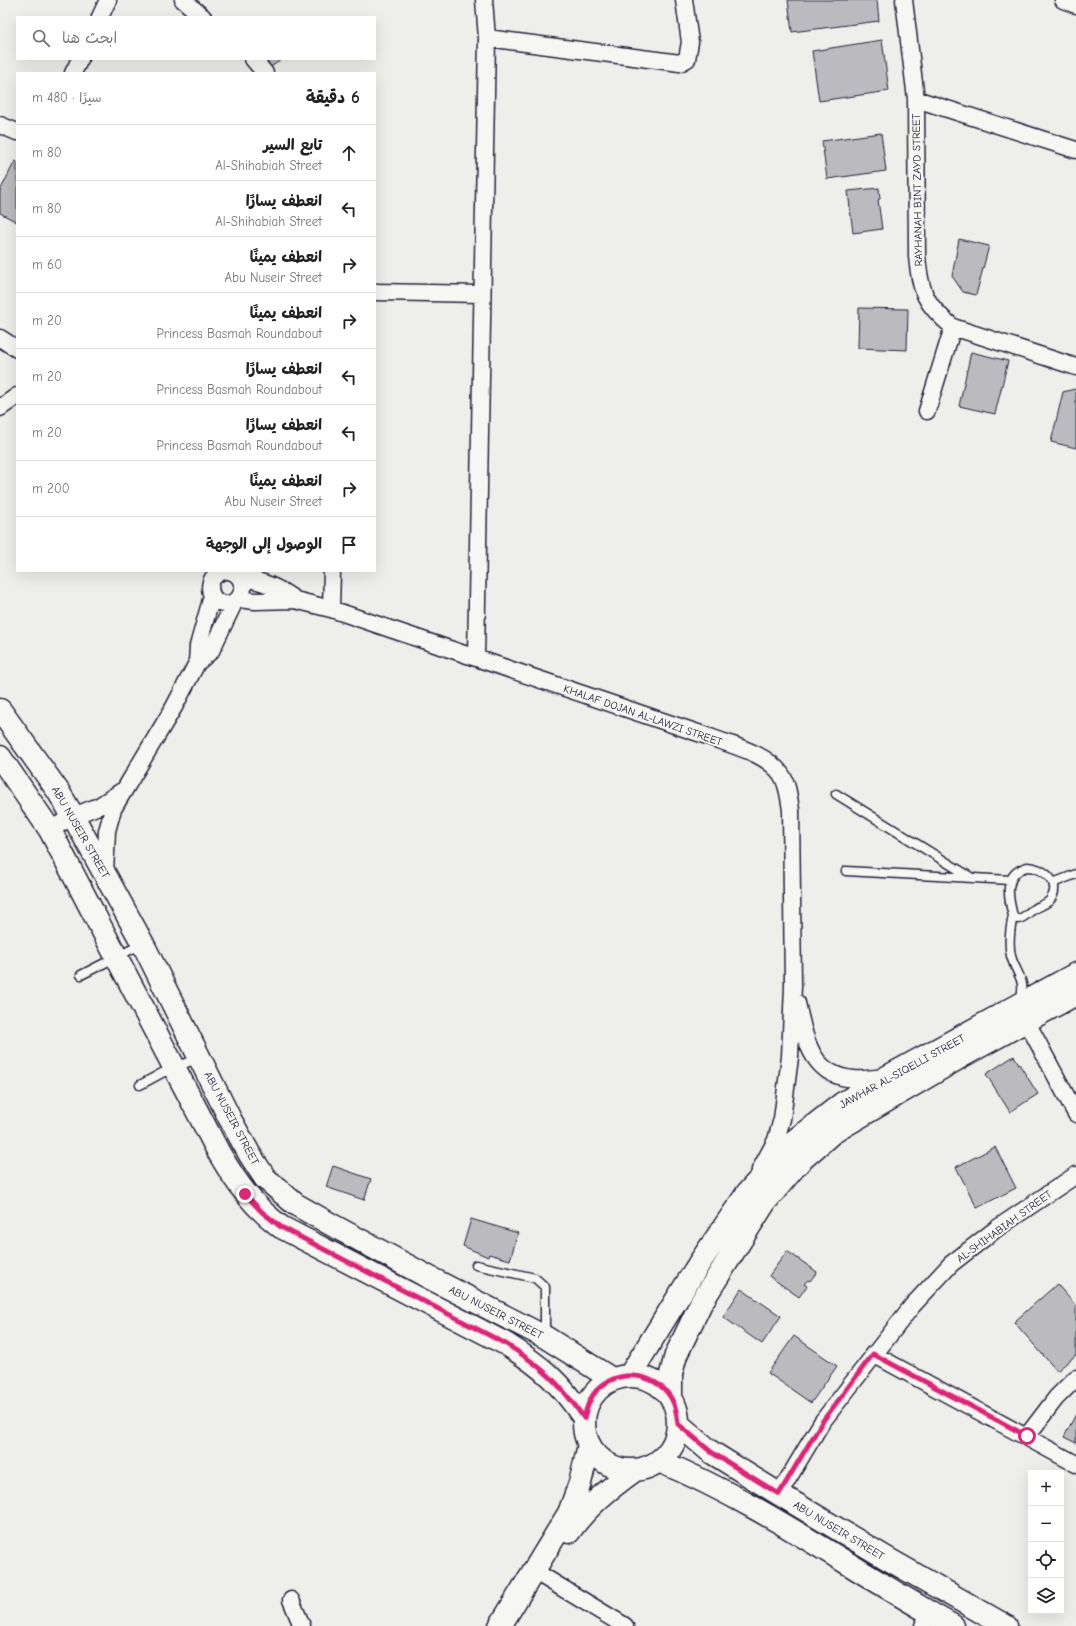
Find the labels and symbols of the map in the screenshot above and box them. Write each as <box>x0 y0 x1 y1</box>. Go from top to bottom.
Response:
street label: RAYHANAH BINT ZAYD STREET <box>910 113 925 267</box>
street label: KHALAF DOJAN AL-LAWZI STREET <box>562 682 724 749</box>
street label: ABU NUSEIR STREET <box>49 784 112 881</box>
street label: JAWHAR AL-SIQELLI STREET <box>837 1031 967 1111</box>
street label: ABU NUSEIR STREET <box>201 1069 262 1167</box>
route end <box>236 1185 254 1203</box>
street label: AL-SHIHABIAH STREET <box>954 1187 1055 1265</box>
street label: ABU NUSEIR STREET <box>447 1283 545 1342</box>
route start <box>1018 1427 1036 1445</box>
street label: ABU NUSEIR STREET <box>791 1498 887 1563</box>

